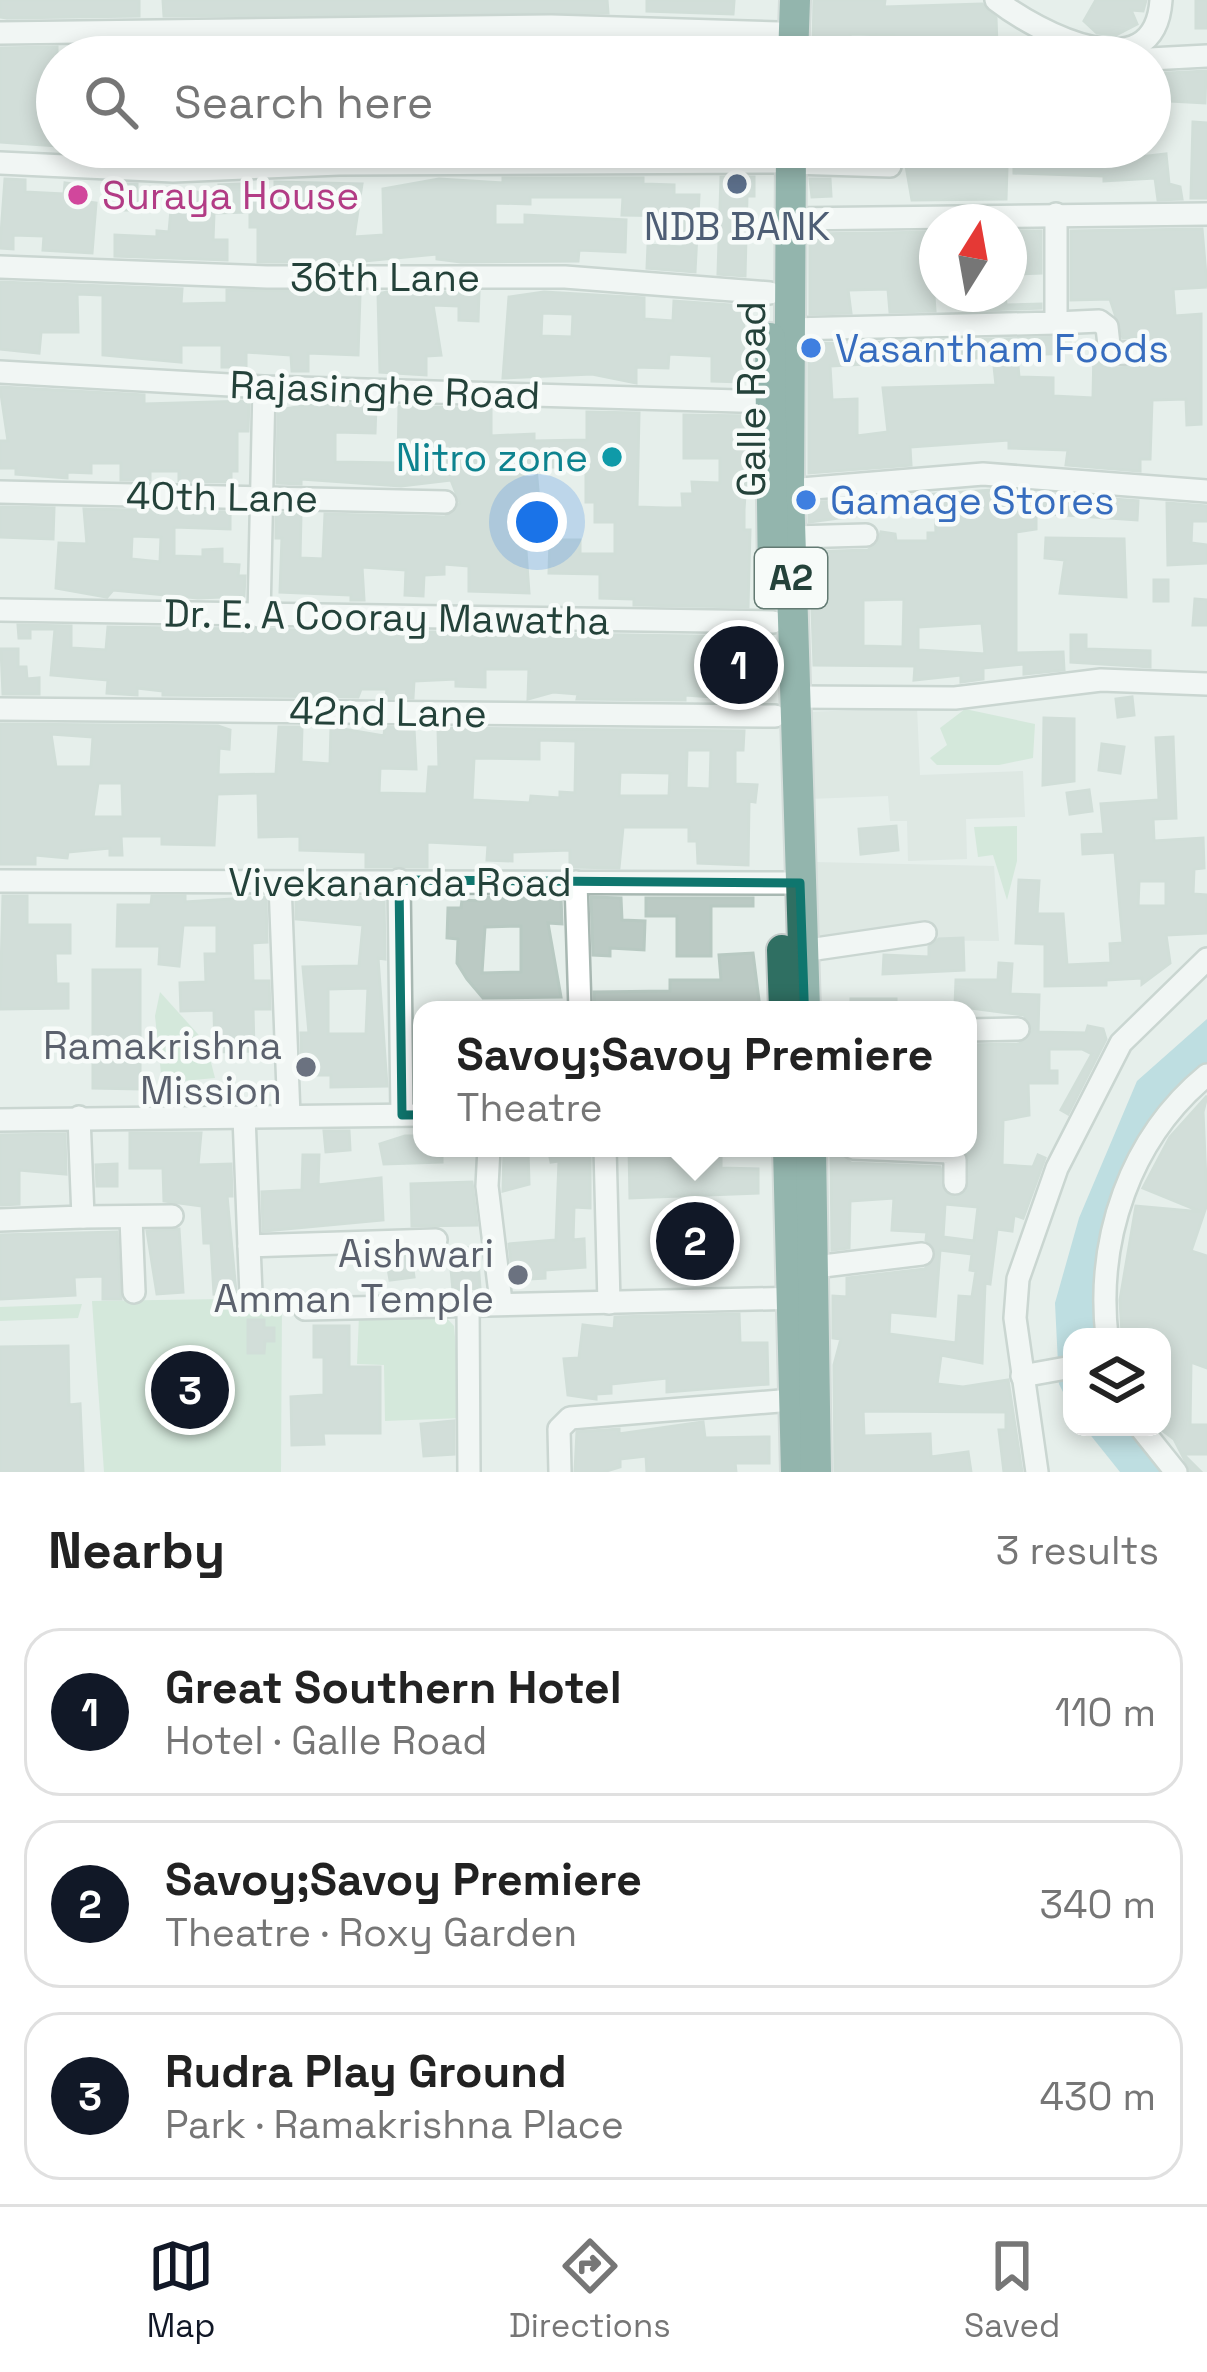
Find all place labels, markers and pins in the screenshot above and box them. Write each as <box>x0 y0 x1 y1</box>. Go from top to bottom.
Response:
place label: Suraya House <box>102 171 359 220</box>
marker: NDB BANK <box>724 171 750 197</box>
marker: Suraya House <box>65 182 91 208</box>
place label: NDB BANK <box>644 202 830 251</box>
place label: Vasantham Foods <box>835 324 1169 373</box>
marker: Vasantham Foods <box>798 335 824 361</box>
place label: Nitro zone <box>396 433 588 482</box>
marker: Nitro zone <box>599 444 625 470</box>
place label: Gamage Stores <box>830 476 1115 525</box>
marker: Gamage Stores <box>793 487 819 513</box>
pin: 1 <box>700 620 778 710</box>
place label: Ramakrishna Mission <box>43 1021 282 1115</box>
marker: Ramakrishna Mission <box>293 1054 319 1080</box>
pin: 2 <box>656 1196 734 1286</box>
place label: Aishwari Amman Temple <box>214 1229 494 1323</box>
marker: Aishwari Amman Temple <box>505 1262 531 1288</box>
pin: 3 <box>151 1345 229 1435</box>

